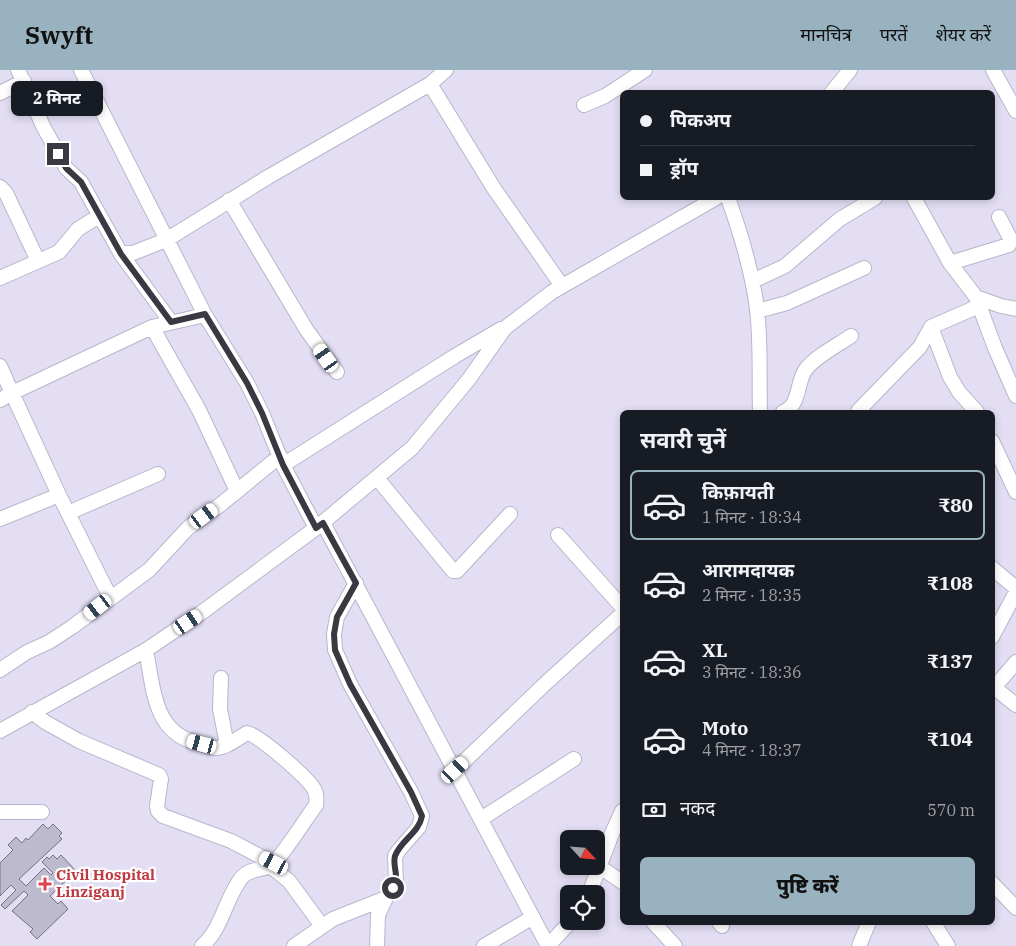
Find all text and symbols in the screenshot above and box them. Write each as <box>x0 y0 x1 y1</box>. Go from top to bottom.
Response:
text: Swyft <box>25 19 93 51</box>
text: मानचित्र <box>800 23 852 46</box>
text: परतें <box>880 23 908 46</box>
text: शेयर करें <box>936 23 991 46</box>
callout: 2 मिनट <box>12 82 104 116</box>
text: 2 मिनट <box>33 88 81 108</box>
text: पिकअप <box>670 108 731 132</box>
route end <box>47 143 69 165</box>
text: ड्रॉप <box>670 156 698 180</box>
car <box>311 341 340 375</box>
text: सवारी चुनें <box>640 425 726 454</box>
text: किफ़ायती <box>702 480 774 504</box>
icon: car <box>642 483 687 528</box>
text: ₹80 <box>938 493 973 517</box>
car <box>187 501 220 531</box>
text: 1 मिनट · 18:34 <box>702 507 802 527</box>
text: आरामदायक <box>702 558 794 582</box>
icon: car <box>642 561 687 606</box>
text: ₹108 <box>927 571 973 595</box>
text: 2 मिनट · 18:35 <box>702 585 802 605</box>
car <box>81 592 114 622</box>
car <box>171 607 204 637</box>
text: XL <box>702 638 728 662</box>
icon: car <box>642 639 687 684</box>
text: ₹137 <box>927 649 973 673</box>
text: 3 मिनट · 18:36 <box>702 662 802 682</box>
text: Moto <box>702 716 748 740</box>
icon: car <box>642 717 687 762</box>
text: ₹104 <box>927 727 973 751</box>
car <box>185 733 218 755</box>
text: 4 मिनट · 18:37 <box>702 740 802 760</box>
car <box>438 754 471 786</box>
icon: cash <box>640 796 668 824</box>
text: नकद <box>680 796 715 820</box>
text: 570 m <box>927 800 975 820</box>
north arrow <box>560 830 605 875</box>
map controls <box>560 830 605 930</box>
car <box>257 850 290 876</box>
button: पुष्टि करें <box>640 857 975 915</box>
place label: Civil Hospital Linziganj <box>56 865 155 901</box>
marker: Civil Hospital Linziganj <box>38 877 52 891</box>
route start <box>382 877 404 899</box>
button: locate <box>560 885 605 930</box>

